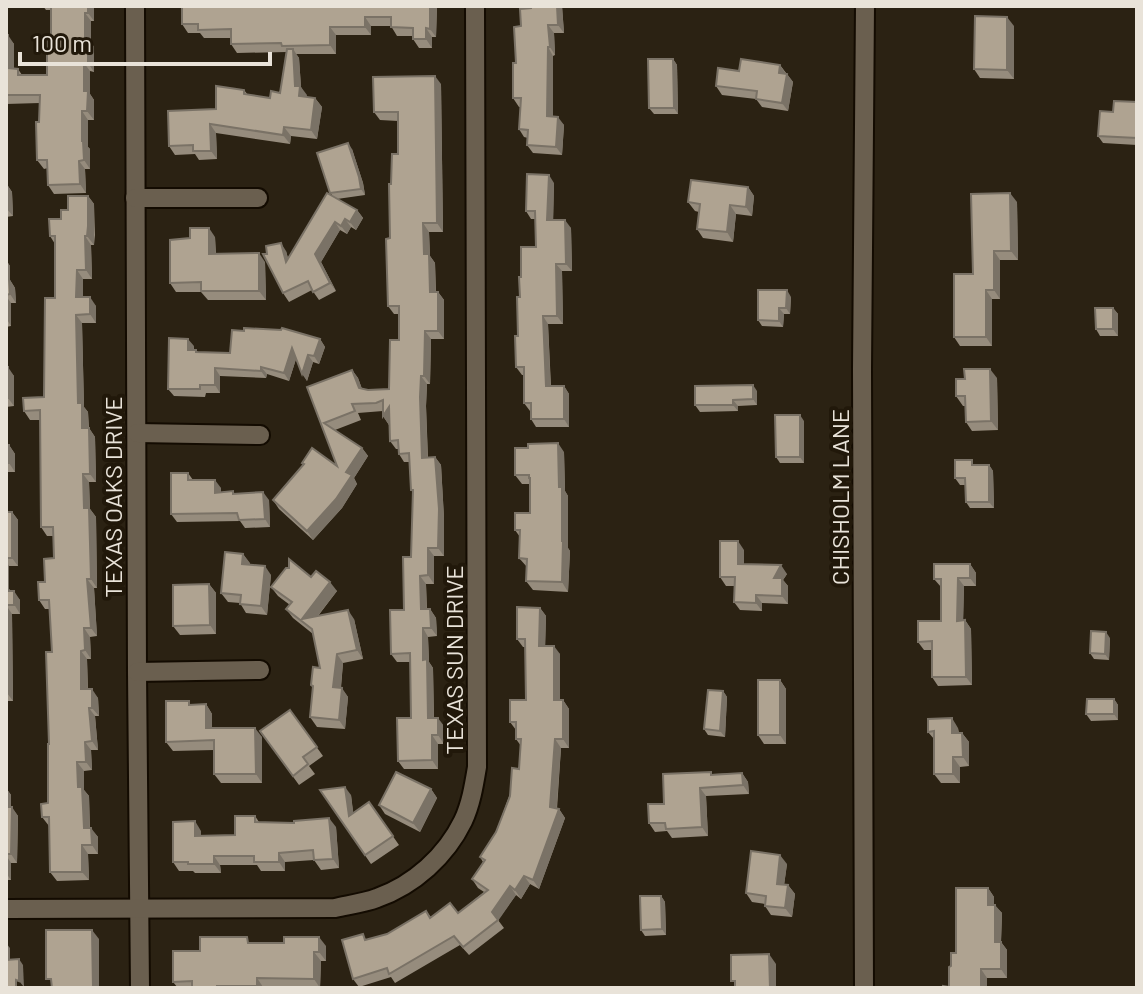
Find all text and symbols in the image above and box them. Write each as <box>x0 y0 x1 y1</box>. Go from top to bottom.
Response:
scale bar <box>20 16 270 66</box>
text: 100 m <box>32 28 92 57</box>
street label: TEXAS OAKS DRIVE <box>98 396 127 598</box>
street label: CHISHOLM LANE <box>825 409 854 585</box>
street label: TEXAS SUN DRIVE <box>439 565 468 755</box>

